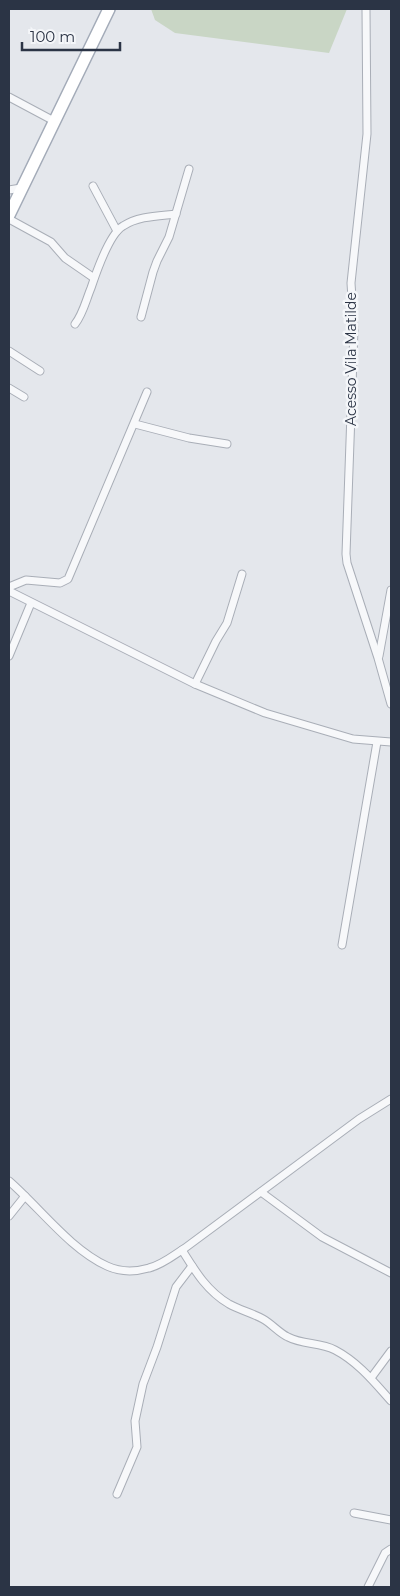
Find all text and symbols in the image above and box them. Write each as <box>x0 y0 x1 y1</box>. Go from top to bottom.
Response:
scale bar <box>22 20 120 52</box>
text: 100 m <box>30 27 75 46</box>
street label: Acesso Vila Matilde <box>342 292 360 426</box>

